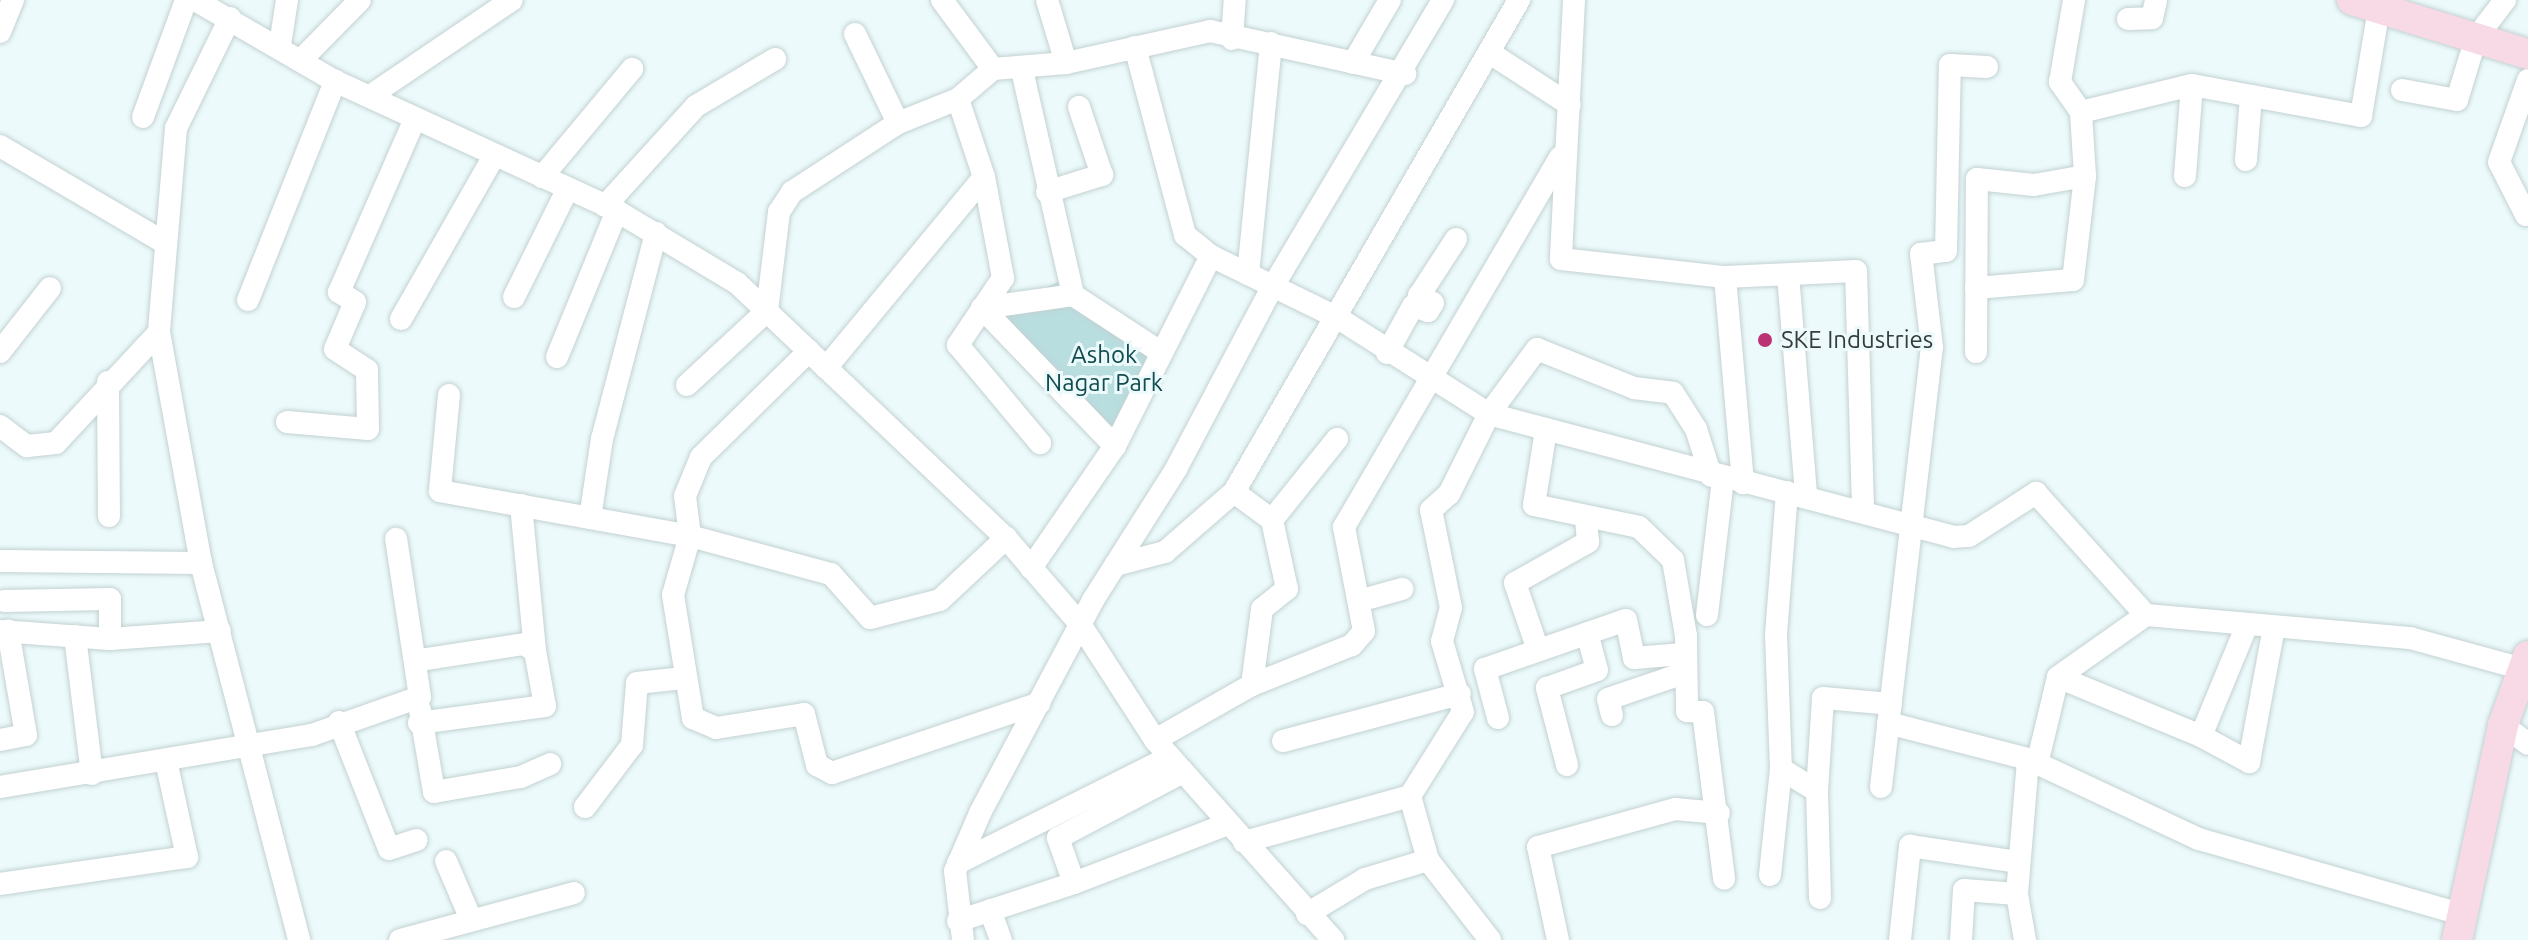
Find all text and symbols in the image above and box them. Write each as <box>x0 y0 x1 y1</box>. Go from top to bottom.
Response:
place label: SKE Industries <box>1781 326 1933 354</box>
marker: SKE Industries <box>1756 331 1774 349</box>
park label: Ashok Nagar Park <box>1045 341 1163 397</box>

